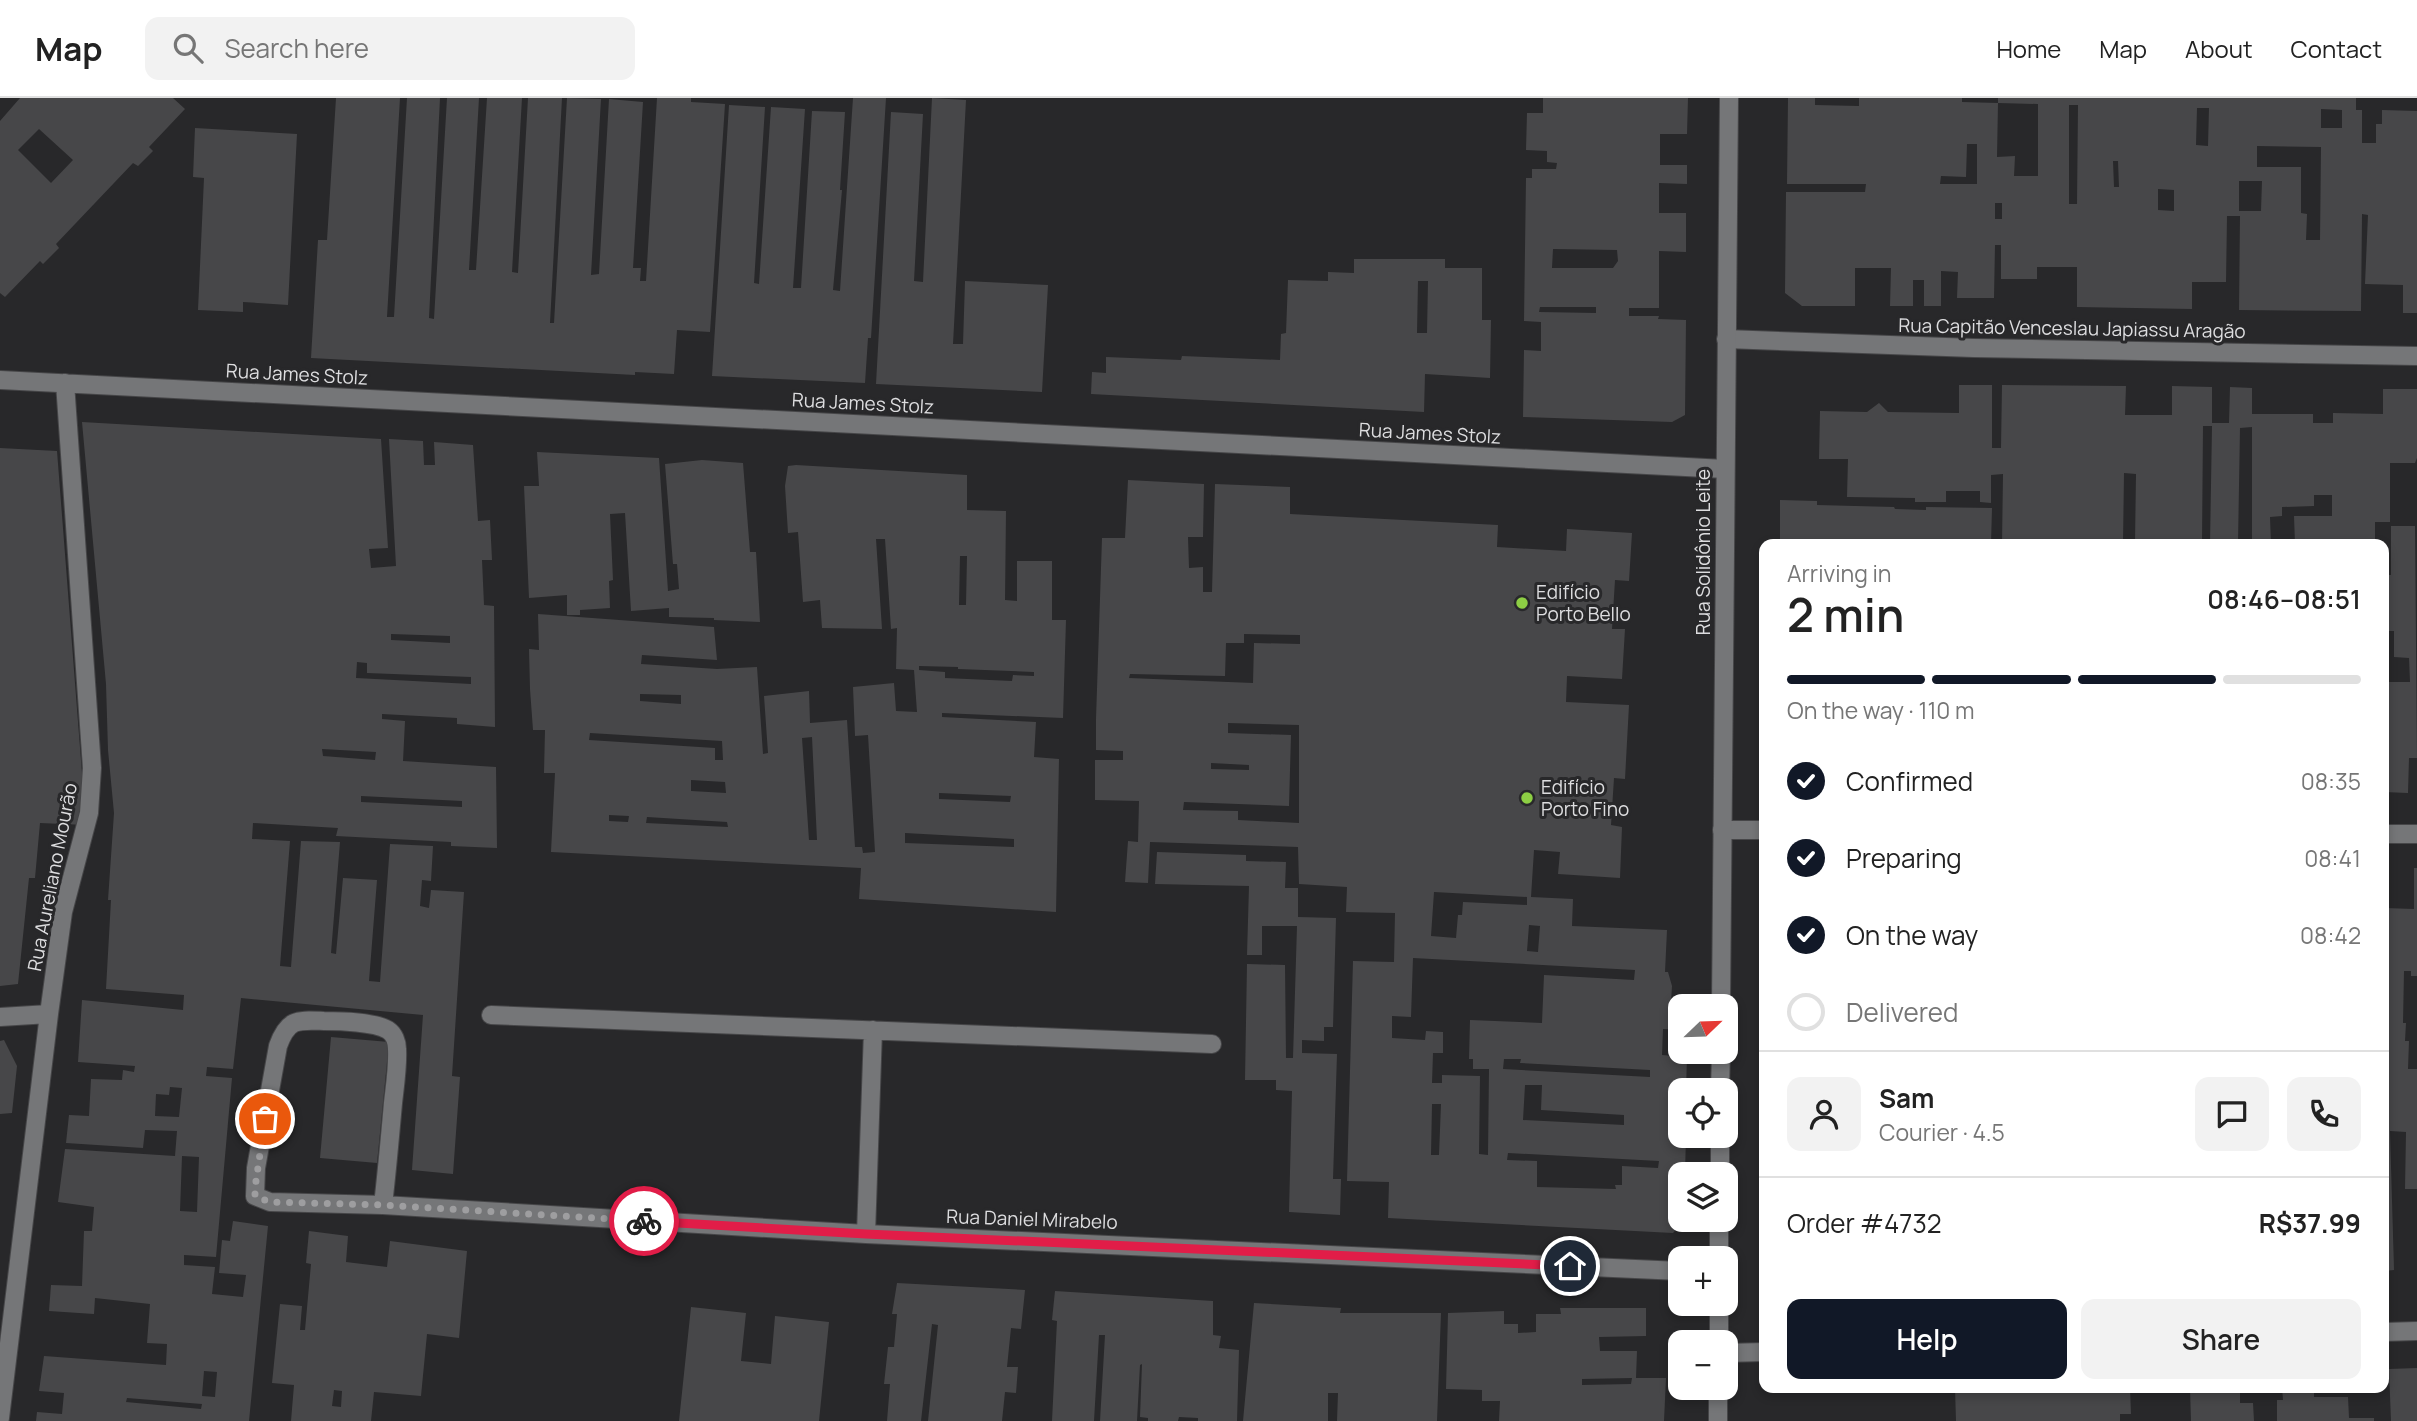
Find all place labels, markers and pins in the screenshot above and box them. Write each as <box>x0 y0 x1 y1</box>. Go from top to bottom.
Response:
place label: Edifício Porto Bello <box>1536 579 1631 627</box>
marker: Edifício Porto Bello <box>1514 595 1530 611</box>
place label: Edifício Porto Fino <box>1541 774 1629 822</box>
marker: Edifício Porto Fino <box>1519 790 1535 806</box>
pin <box>235 1089 295 1149</box>
pin <box>1540 1236 1600 1296</box>

